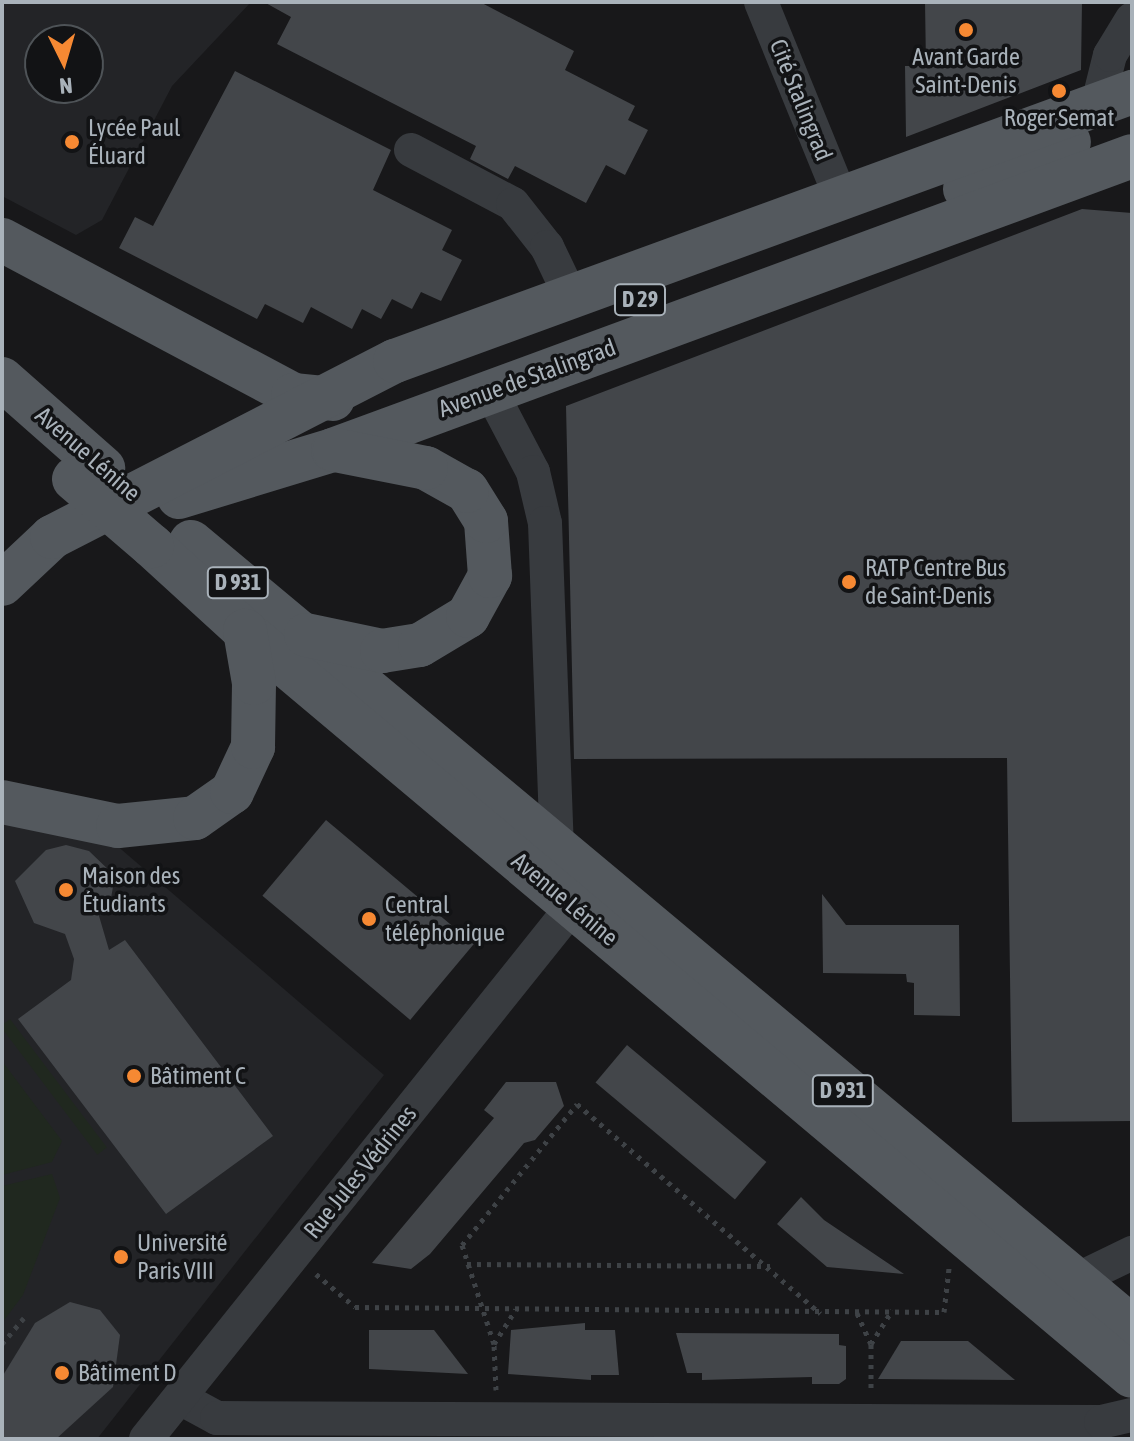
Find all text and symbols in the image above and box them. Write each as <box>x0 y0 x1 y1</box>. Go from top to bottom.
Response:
marker: Avant Garde Saint-Denis <box>957 21 975 39</box>
north arrow <box>24 24 104 104</box>
street label: Cité Stalingrad <box>764 35 838 165</box>
place label: Avant Garde Saint-Denis <box>912 43 1020 99</box>
text: N <box>58 72 74 99</box>
marker: Roger Semat <box>1050 82 1068 100</box>
place label: Roger Semat <box>1004 104 1114 132</box>
place label: Lycée Paul Éluard <box>88 114 180 170</box>
marker: Lycée Paul Éluard <box>63 133 81 151</box>
road number: D 29 <box>612 282 668 318</box>
street label: Avenue de Stalingrad <box>434 333 620 423</box>
street label: Avenue Lénine <box>30 401 146 507</box>
place label: RATP Centre Bus de Saint-Denis <box>865 554 1006 610</box>
road number: D 931 <box>206 565 270 601</box>
marker: RATP Centre Bus de Saint-Denis <box>840 573 858 591</box>
street label: Avenue Lénine <box>506 846 624 952</box>
place label: Maison des Étudiants <box>82 862 180 918</box>
marker: Maison des Étudiants <box>57 881 75 899</box>
place label: Central téléphonique <box>385 891 505 947</box>
marker: Central téléphonique <box>360 910 378 928</box>
place label: Bâtiment C <box>150 1062 246 1090</box>
marker: Bâtiment C <box>125 1067 143 1085</box>
road number: D 931 <box>811 1073 875 1109</box>
street label: Rue Jules Védrines <box>298 1100 422 1244</box>
place label: Université Paris VIII <box>137 1229 228 1285</box>
marker: Université Paris VIII <box>112 1248 130 1266</box>
place label: Bâtiment D <box>78 1359 176 1387</box>
marker: Bâtiment D <box>53 1364 71 1382</box>

